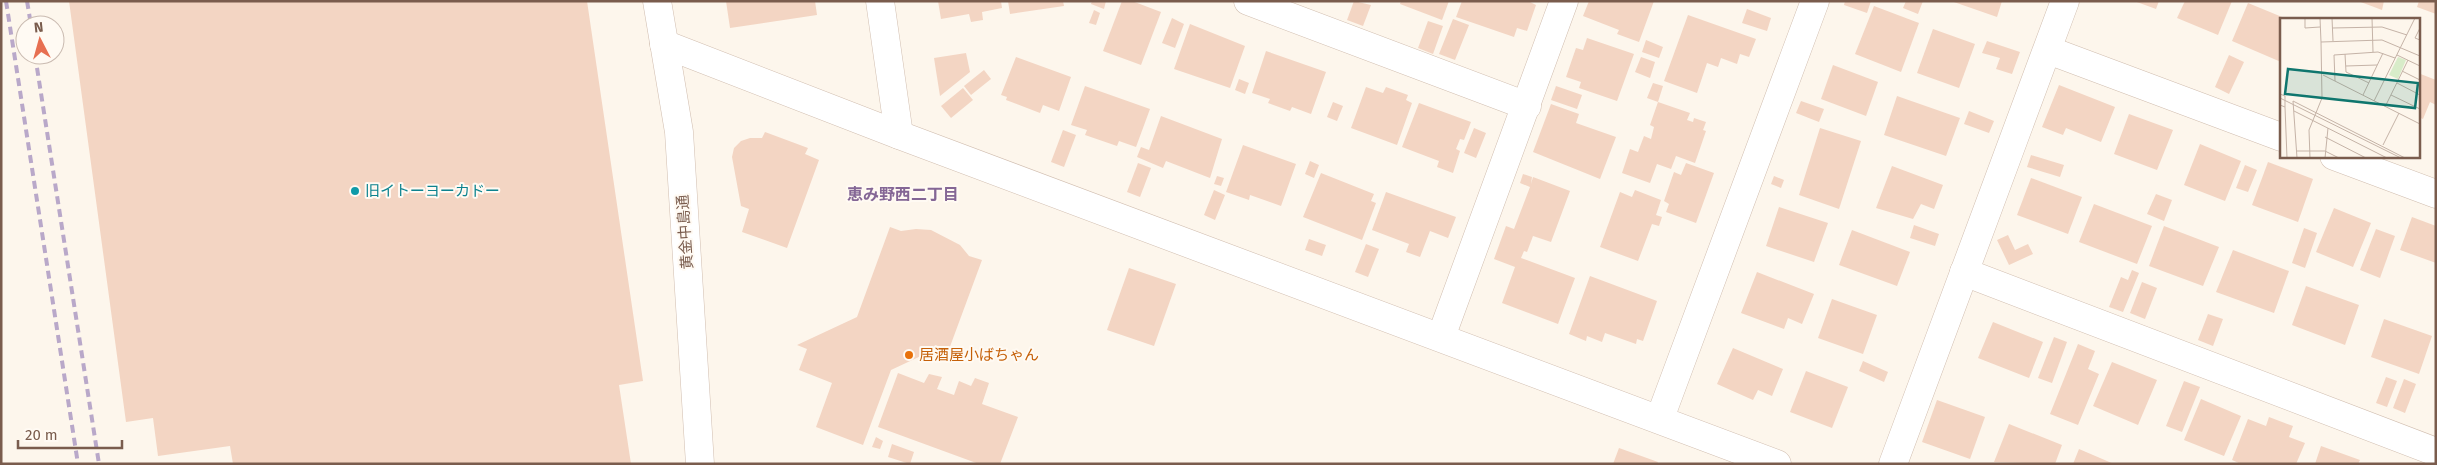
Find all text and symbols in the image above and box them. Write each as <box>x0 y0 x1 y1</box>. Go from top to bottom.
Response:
north arrow <box>15 15 65 65</box>
inset map <box>2280 18 2420 158</box>
text: N <box>33 19 44 37</box>
place label: 旧イトーヨーカドー <box>365 182 500 200</box>
marker: 旧イトーヨーカドー <box>349 185 361 197</box>
district label: 恵み野西二丁目 <box>847 185 959 204</box>
street label: 黄金中島通 <box>673 194 697 270</box>
place label: 居酒屋小ばちゃん <box>919 346 1039 364</box>
marker: 居酒屋小ばちゃん <box>903 349 915 361</box>
scale bar <box>18 418 121 450</box>
text: 20 m <box>25 426 58 444</box>

